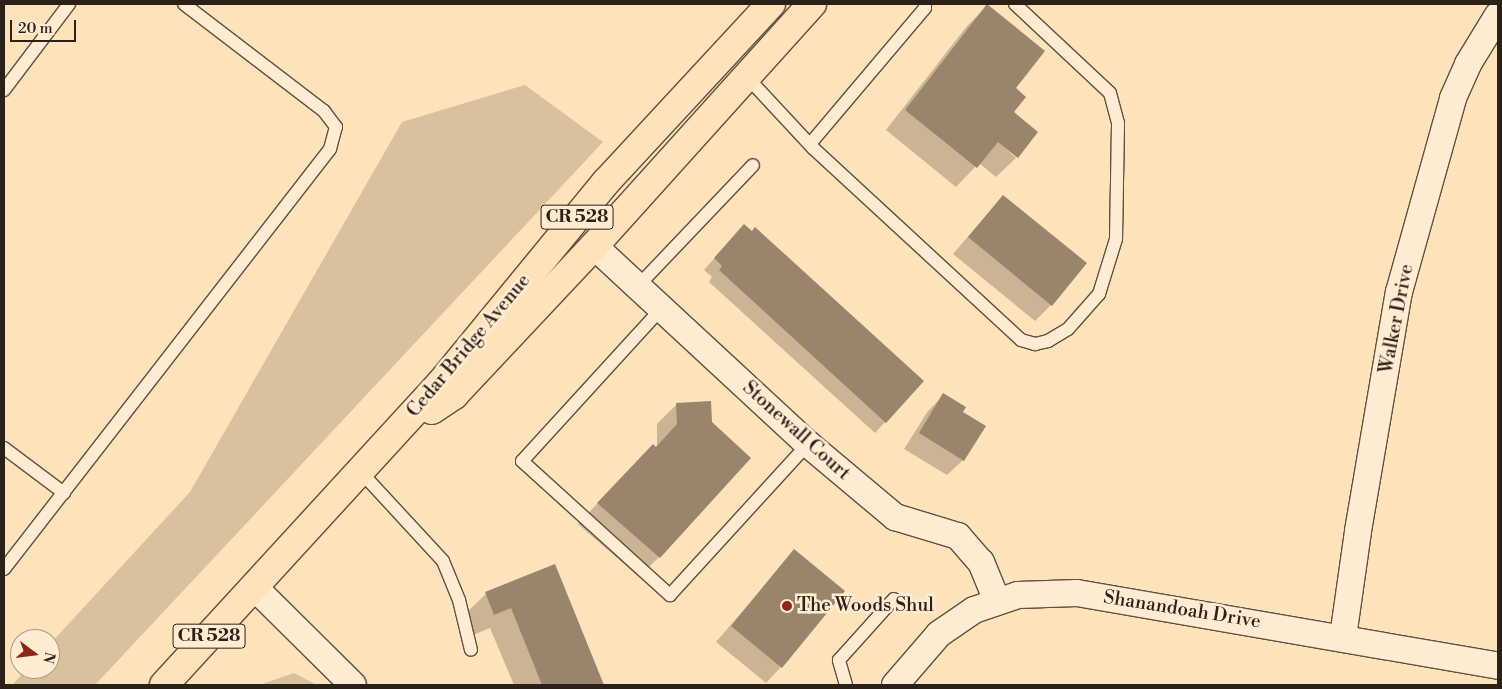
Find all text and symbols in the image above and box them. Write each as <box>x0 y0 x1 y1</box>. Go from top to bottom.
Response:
scale bar <box>12 10 79 42</box>
text: 20 m <box>18 19 53 38</box>
road number: CR 528 <box>540 202 614 232</box>
street label: Walker Drive <box>1375 262 1419 376</box>
street label: Cedar Bridge Avenue <box>402 270 536 422</box>
street label: Stonewall Court <box>737 377 855 485</box>
street label: Shanandoah Drive <box>1102 586 1262 634</box>
place label: The Woods Shul <box>797 595 934 617</box>
marker: The Woods Shul <box>781 600 793 612</box>
road number: CR 528 <box>172 620 246 652</box>
north arrow <box>10 629 60 679</box>
text: N <box>38 650 59 665</box>

